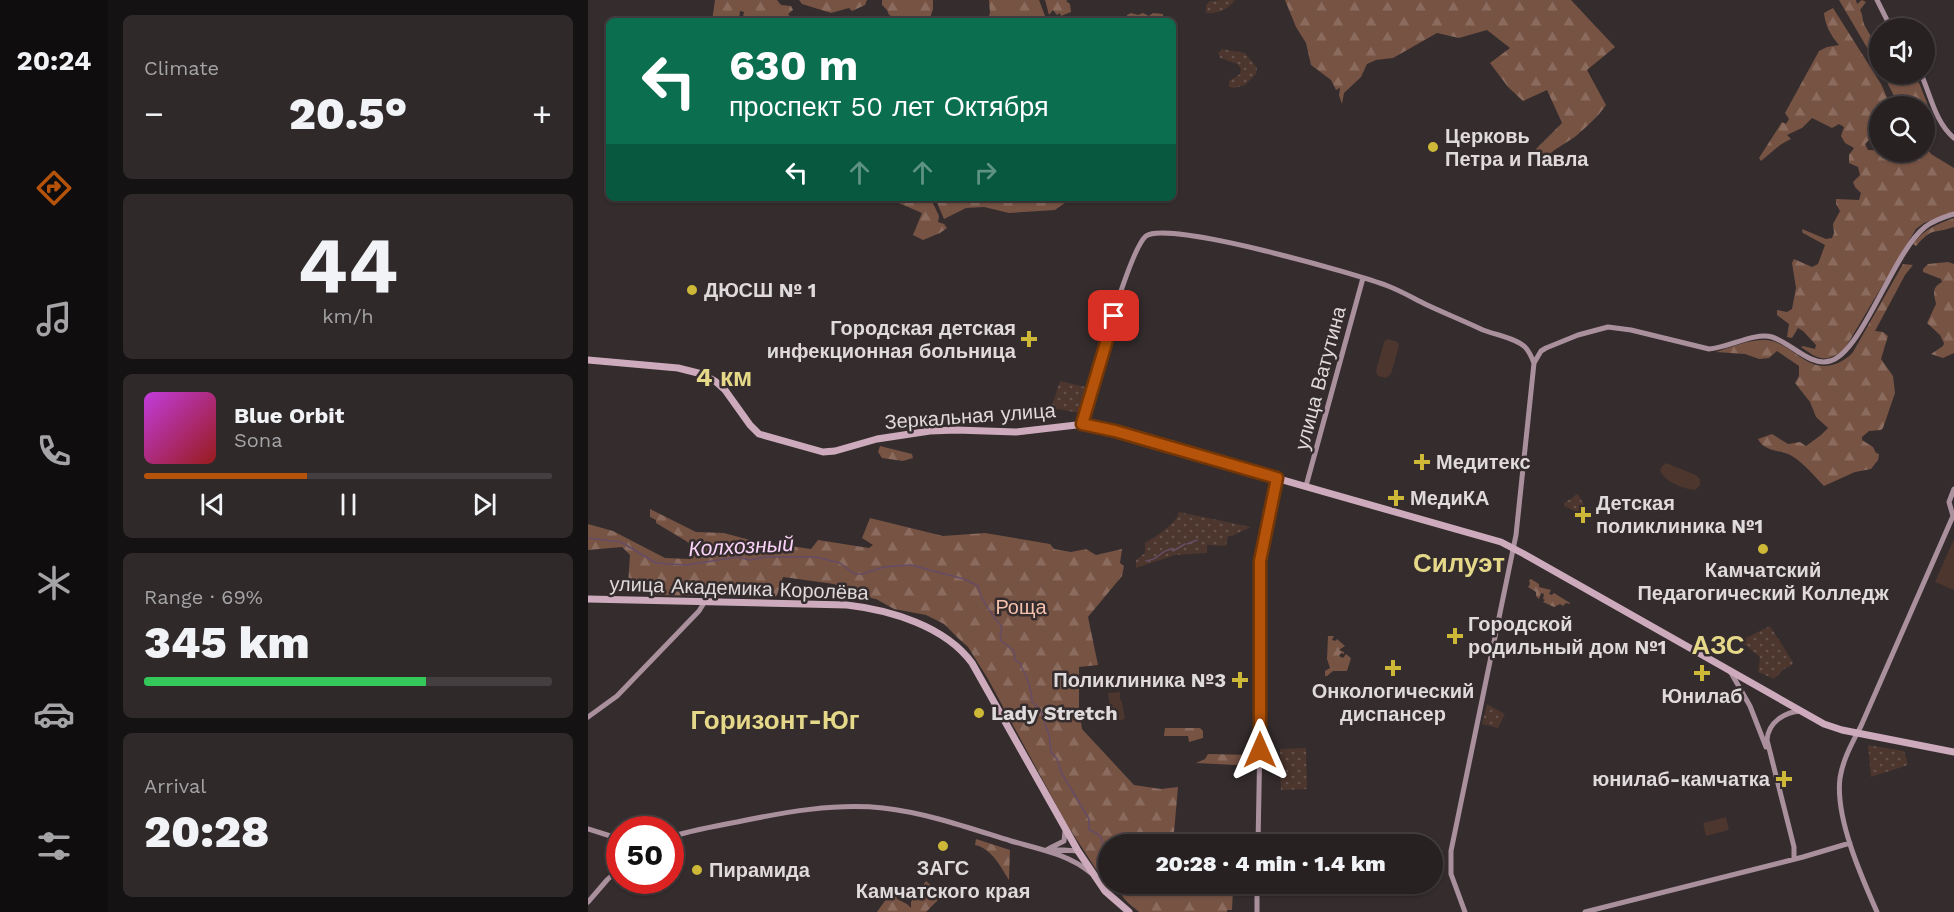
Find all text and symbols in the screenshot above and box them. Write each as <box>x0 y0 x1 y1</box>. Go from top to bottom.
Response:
map controls <box>1869 18 1935 162</box>
button: sound <box>1869 18 1935 84</box>
text: 630 m <box>729 41 858 90</box>
icon: left <box>630 42 708 120</box>
text: 20:24 <box>17 45 91 77</box>
text: Climate <box>144 56 219 80</box>
text: 20.5° <box>289 87 407 140</box>
text: проспект 50 лет Октября <box>729 91 1049 123</box>
text: − <box>144 94 164 133</box>
text: + <box>532 94 552 133</box>
button: search <box>1869 96 1935 162</box>
place label: Церковь Петра и Павла <box>1445 124 1589 171</box>
marker: Церковь Петра и Павла <box>1426 140 1440 154</box>
icon: left <box>780 156 813 189</box>
icon: ahead <box>843 156 876 189</box>
icon: ahead <box>906 156 939 189</box>
icon: right <box>969 156 1002 189</box>
icon: directions <box>33 167 75 209</box>
text: 44 <box>298 219 398 311</box>
place label: ДЮСШ № 1 <box>704 278 816 302</box>
marker: ДЮСШ № 1 <box>685 283 699 297</box>
pin <box>1088 290 1139 341</box>
icon: music <box>33 298 75 340</box>
icon: arrive <box>1097 299 1130 332</box>
street label: улица Ватутина <box>1289 303 1351 452</box>
text: km/h <box>322 304 374 328</box>
place label: Городская детская инфекционная больница <box>767 316 1017 363</box>
marker: Городская детская инфекционная больница <box>1020 330 1038 348</box>
district label: 4 км <box>696 362 752 392</box>
street label: Зеркальная улица <box>884 398 1057 434</box>
text: Blue Orbit <box>234 403 344 428</box>
text: Sona <box>234 428 283 452</box>
icon: phone <box>33 430 75 472</box>
place label: Медитекс <box>1436 450 1531 474</box>
marker: Медитекс <box>1413 453 1431 471</box>
place label: МедиКА <box>1410 486 1489 510</box>
icon: previous <box>196 488 229 521</box>
icon: pause <box>332 488 365 521</box>
icon: next <box>468 488 501 521</box>
marker: МедиКА <box>1387 489 1405 507</box>
place label: Детская поликлиника №1 <box>1596 491 1763 538</box>
marker: Детская поликлиника №1 <box>1574 506 1592 524</box>
water label: Колхозный <box>688 531 795 561</box>
marker: Камчатский Педагогический Колледж <box>1756 542 1770 556</box>
district label: Силуэт <box>1413 548 1505 578</box>
place label: Камчатский Педагогический Колледж <box>1637 558 1889 605</box>
icon: climate <box>33 562 75 604</box>
street label: улица Академика Королёва <box>609 571 870 605</box>
text: Range · 69% <box>144 585 263 609</box>
park label: Роща <box>995 595 1047 619</box>
place label: Городской родильный дом №1 <box>1468 612 1666 659</box>
text: 345 km <box>144 616 310 669</box>
marker: Городской родильный дом №1 <box>1446 627 1464 645</box>
district label: АЗС <box>1691 630 1745 660</box>
marker: Онкологический диспансер <box>1384 659 1402 677</box>
marker: Юнилаб <box>1693 664 1711 682</box>
place label: Поликлиника №3 <box>1053 668 1226 692</box>
marker: Поликлиника №3 <box>1231 671 1249 689</box>
place label: Онкологический диспансер <box>1312 679 1474 726</box>
place label: Юнилаб <box>1661 684 1743 708</box>
icon: car <box>33 693 75 735</box>
place label: Lady Stretch <box>991 701 1118 725</box>
district label: Горизонт-Юг <box>690 705 860 735</box>
marker: Lady Stretch <box>972 706 986 720</box>
position arrow <box>1228 718 1292 782</box>
place label: юнилаб-камчатка <box>1592 767 1771 791</box>
marker: юнилаб-камчатка <box>1775 770 1793 788</box>
text: Arrival <box>144 774 206 798</box>
text: 20:28 <box>144 805 269 858</box>
speed limit sign: 50 <box>606 816 684 894</box>
icon: filters <box>33 825 75 867</box>
marker: ЗАГС Камчатского края <box>936 839 950 853</box>
text: 20:28 · 4 min · 1.4 km <box>1155 851 1386 876</box>
place label: ЗАГС Камчатского края <box>856 856 1030 903</box>
place label: Пирамида <box>709 858 811 882</box>
marker: Пирамида <box>690 863 704 877</box>

